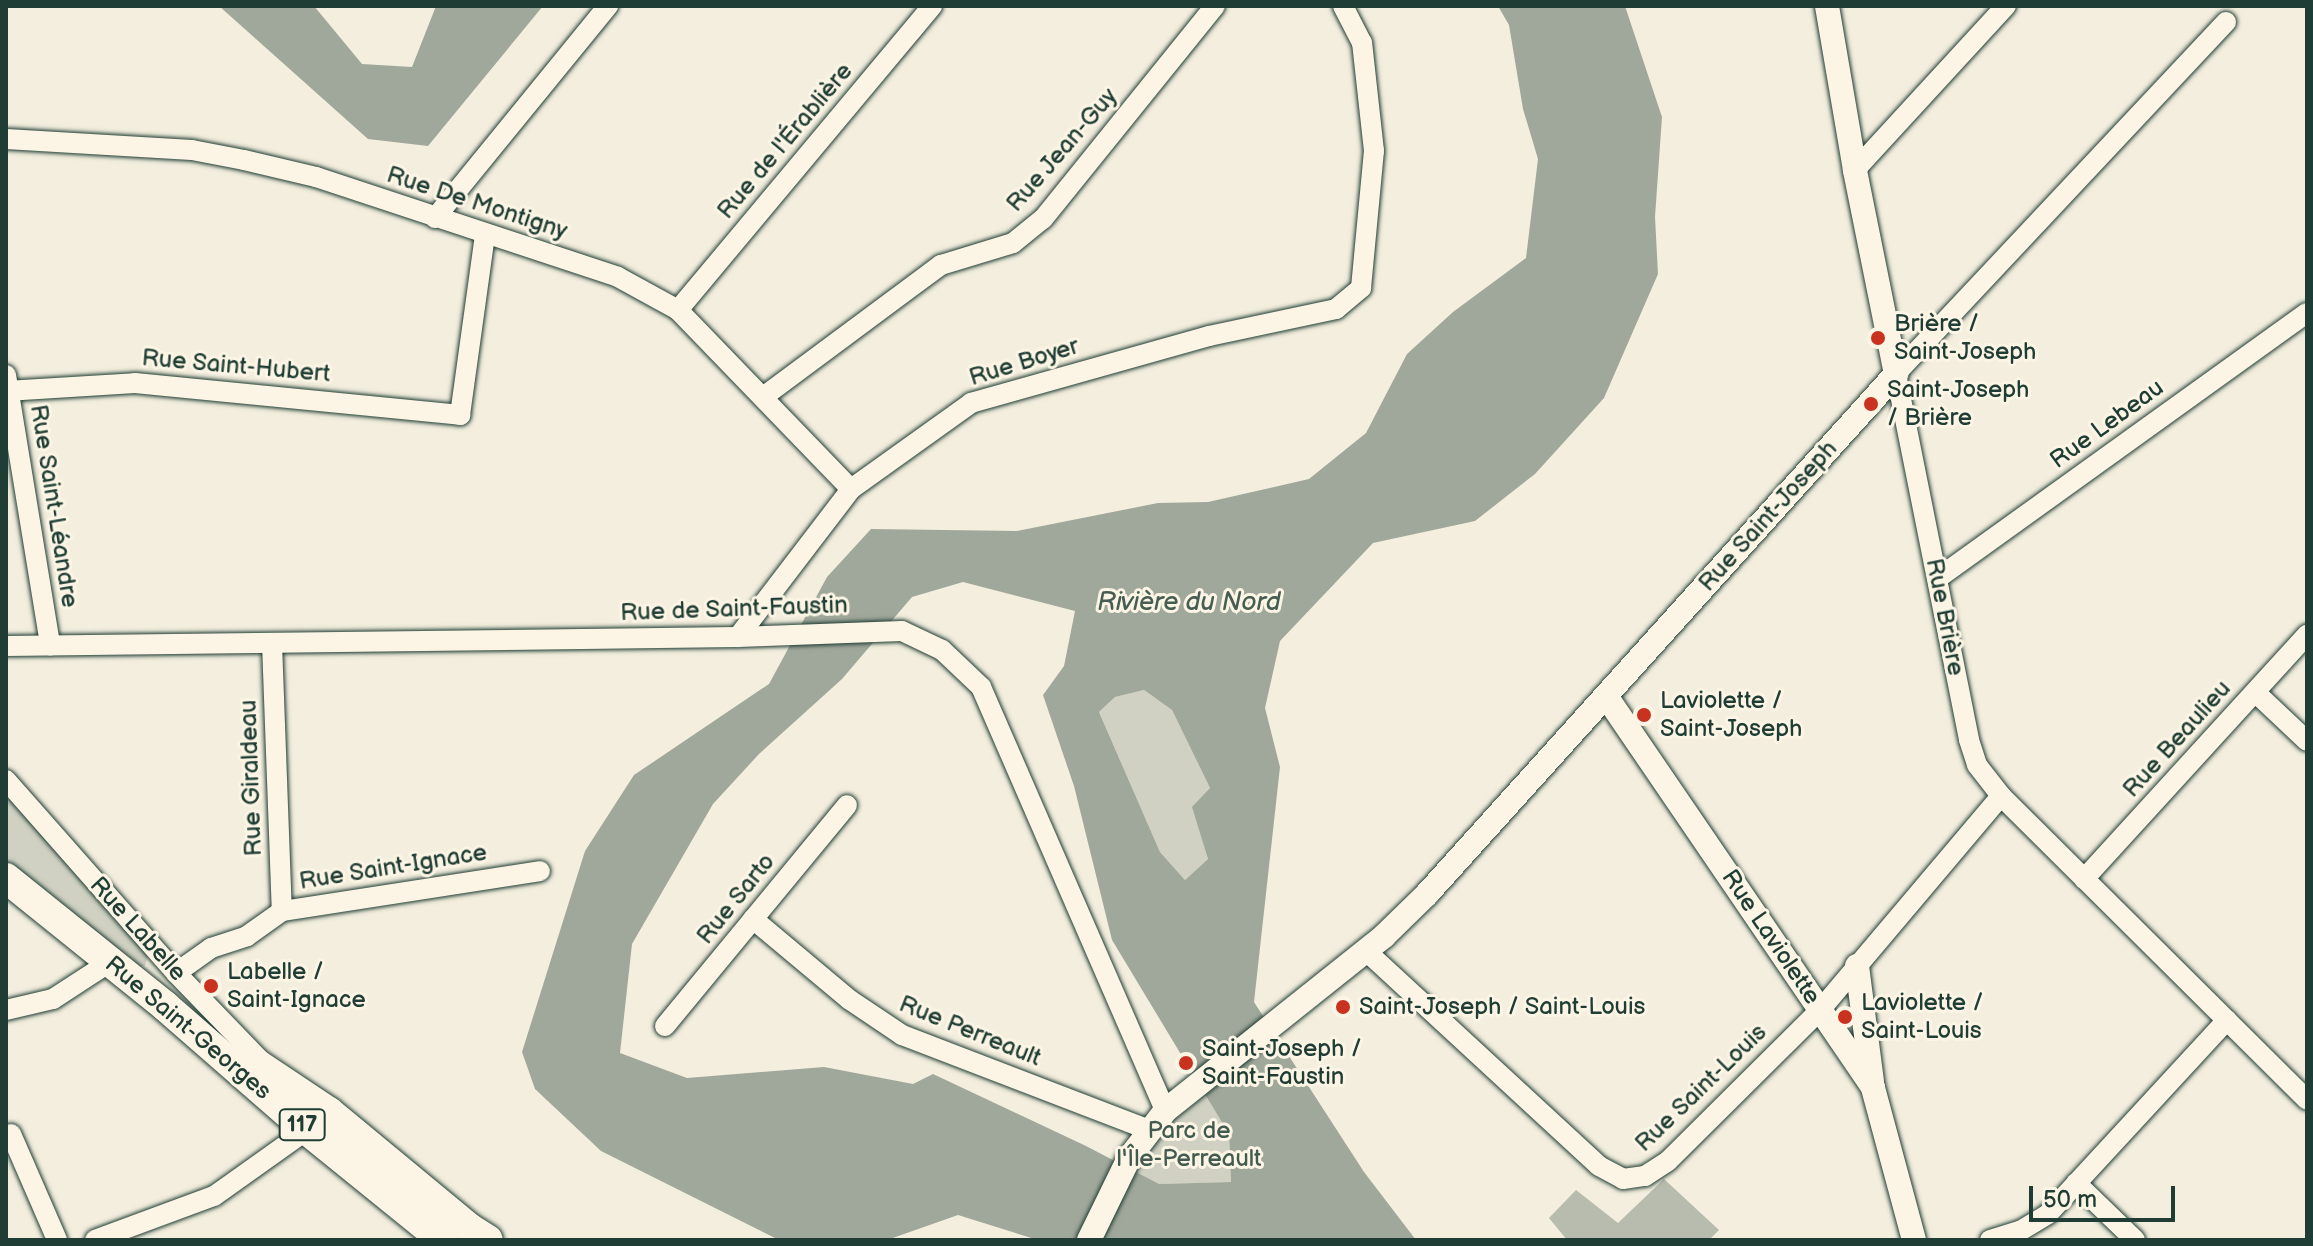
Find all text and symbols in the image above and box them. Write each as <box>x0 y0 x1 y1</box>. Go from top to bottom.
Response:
street label: Rue de l'Érablière <box>711 57 859 225</box>
street label: Rue Jean-Guy <box>1000 82 1124 218</box>
street label: Rue De Montigny <box>383 160 571 246</box>
place label: Brière / Saint-Joseph <box>1894 310 2036 366</box>
marker: Brière / Saint-Joseph <box>1869 329 1887 347</box>
street label: Rue Boyer <box>966 332 1082 392</box>
street label: Rue Saint-Hubert <box>140 343 332 389</box>
street label: Rue Lebeau <box>2045 373 2169 475</box>
place label: Saint-Joseph / Brière <box>1887 376 2029 432</box>
marker: Saint-Joseph / Brière <box>1862 395 1880 413</box>
street label: Rue Saint-Léandre <box>24 402 84 610</box>
street label: Rue Saint-Joseph <box>1693 434 1843 598</box>
street label: Rue Brière <box>1920 556 1970 678</box>
water label: Rivière du Nord <box>1097 587 1281 619</box>
street label: Rue de Saint-Faustin <box>620 591 848 627</box>
street label: Rue Beaulieu <box>2117 675 2237 803</box>
place label: Laviolette / Saint-Joseph <box>1660 687 1802 743</box>
street label: Rue Giraldeau <box>234 699 268 857</box>
marker: Laviolette / Saint-Joseph <box>1635 706 1653 724</box>
street label: Rue Saint-Ignace <box>297 838 489 896</box>
street label: Rue Sarto <box>691 848 781 950</box>
street label: Rue Laviolette <box>1715 864 1827 1010</box>
street label: Rue Labelle <box>84 871 192 987</box>
street label: Rue Saint-Georges <box>99 950 277 1106</box>
place label: Labelle / Saint-Ignace <box>227 958 366 1014</box>
marker: Labelle / Saint-Ignace <box>202 977 220 995</box>
place label: Laviolette / Saint-Louis <box>1861 989 1983 1045</box>
street label: Rue Perreault <box>895 990 1045 1072</box>
place label: Saint-Joseph / Saint-Louis <box>1359 993 1646 1021</box>
marker: Saint-Joseph / Saint-Louis <box>1334 998 1352 1016</box>
marker: Laviolette / Saint-Louis <box>1836 1008 1854 1026</box>
street label: Rue Saint-Louis <box>1629 1018 1773 1158</box>
place label: Saint-Joseph / Saint-Faustin <box>1202 1035 1362 1091</box>
marker: Saint-Joseph / Saint-Faustin <box>1177 1054 1195 1072</box>
road number: 117 <box>278 1107 326 1143</box>
park label: Parc de l'Île-Perreault <box>1117 1117 1261 1173</box>
scale bar <box>2033 1170 2179 1220</box>
text: 50 m <box>2043 1185 2097 1214</box>

